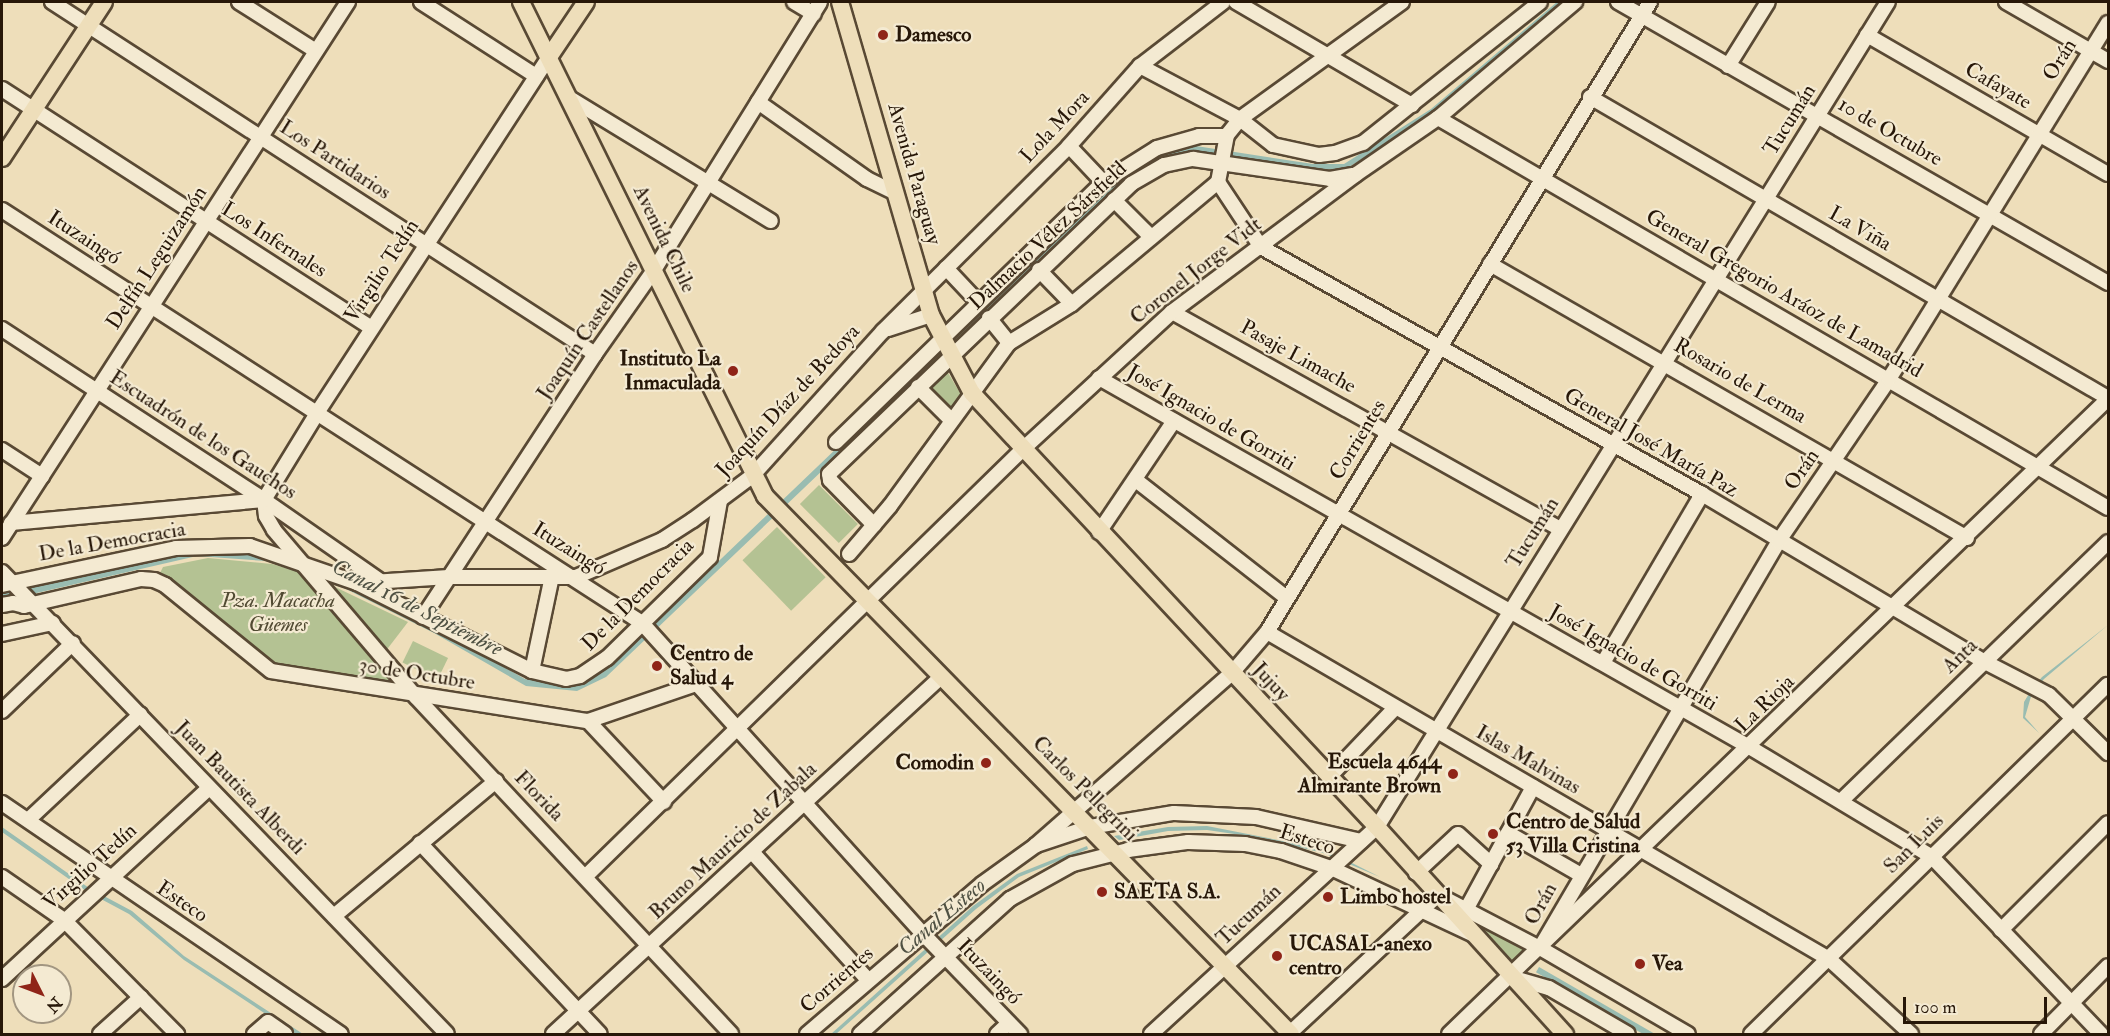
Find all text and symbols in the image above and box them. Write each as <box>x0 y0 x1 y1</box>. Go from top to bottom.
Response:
place label: Damesco <box>895 22 971 48</box>
marker: Damesco <box>876 28 890 42</box>
street label: Orán <box>2038 35 2082 85</box>
street label: Cafayate <box>1960 57 2036 115</box>
street label: Tucumán <box>1758 80 1822 160</box>
street label: Lola Mora <box>1015 85 1095 169</box>
street label: 10 de Octubre <box>1833 92 1947 172</box>
street label: Avenida Paraguay <box>882 100 946 248</box>
street label: Los Partidarios <box>275 115 395 205</box>
street label: Dalmacio Vélez Sársfield <box>964 156 1132 316</box>
street label: Avenida Chile <box>627 181 701 297</box>
street label: Delfín Leguizamón <box>101 182 213 334</box>
street label: Los Infernales <box>217 197 331 283</box>
street label: La Viña <box>1824 201 1896 257</box>
street label: General Gregorio Aráoz de Lamadrid <box>1641 204 1927 384</box>
street label: Ituzaingó <box>43 205 125 271</box>
street label: Coronel Jorge Vidt <box>1125 212 1267 330</box>
street label: Virgilio Tedín <box>339 215 425 327</box>
street label: Joaquín Castellanos <box>532 255 644 405</box>
street label: Pasaje Limache <box>1236 315 1360 399</box>
street label: Joaquín Díaz de Bedoya <box>711 319 865 483</box>
street label: Rosario de Lerma <box>1669 333 1811 429</box>
place label: Instituto La Inmaculada <box>620 346 721 396</box>
street label: José Ignacio de Gorriti <box>1122 360 1300 476</box>
marker: Instituto La Inmaculada <box>726 364 740 378</box>
street label: Escuadrón de los Gauchos <box>105 365 301 505</box>
street label: General José María Paz <box>1559 383 1743 503</box>
street label: Corrientes <box>1324 395 1392 485</box>
street label: Orán <box>1779 445 1825 495</box>
street label: Tucumán <box>1501 493 1565 573</box>
street label: De la Democracia <box>37 517 187 567</box>
street label: Ituzaingó <box>528 517 610 581</box>
street label: De la Democracia <box>577 534 699 656</box>
water label: Canal 16 de Septiembre <box>327 554 507 662</box>
park label: Pza. Macacha Güemes <box>221 588 335 638</box>
street label: José Ignacio de Gorriti <box>1544 600 1722 716</box>
street label: Anta <box>1937 633 1983 679</box>
place label: Centro de Salud 4 <box>670 641 753 691</box>
street label: 30 de Octubre <box>357 652 477 696</box>
marker: Centro de Salud 4 <box>648 657 666 675</box>
street label: Jujuy <box>1247 657 1295 707</box>
street label: La Rioja <box>1730 670 1800 738</box>
street label: Juan Bautista Alberdi <box>170 716 310 860</box>
street label: Islas Malvinas <box>1471 720 1585 800</box>
street label: Carlos Pellegrini <box>1027 731 1143 847</box>
place label: Escuela 4644 Almirante Brown <box>1298 749 1441 799</box>
place label: Comodin <box>895 750 974 776</box>
marker: Comodin <box>979 756 993 770</box>
street label: Bruno Mauricio de Zabala <box>644 757 822 925</box>
street label: Florida <box>509 765 569 827</box>
marker: Escuela 4644 Almirante Brown <box>1446 767 1460 781</box>
place label: Centro de Salud 53 Villa Cristina <box>1506 809 1640 859</box>
street label: San Luis <box>1879 809 1949 879</box>
street label: Virgilio Tedín <box>38 818 142 916</box>
street label: Esteco <box>1276 819 1338 861</box>
marker: Centro de Salud 53 Villa Cristina <box>1484 825 1502 843</box>
water label: Canal Esteco <box>893 873 991 961</box>
street label: Esteco <box>152 876 212 928</box>
street label: Orán <box>1519 878 1563 930</box>
place label: SAETA S.A. <box>1114 879 1220 905</box>
street label: Tucumán <box>1211 879 1287 951</box>
place label: Limbo hostel <box>1340 884 1451 910</box>
marker: SAETA S.A. <box>1095 885 1109 899</box>
marker: Limbo hostel <box>1321 890 1335 904</box>
place label: UCASAL-anexo centro <box>1289 931 1432 981</box>
street label: Ituzaingó <box>952 934 1026 1010</box>
street label: Corrientes <box>795 941 879 1019</box>
marker: UCASAL-anexo centro <box>1270 949 1284 963</box>
place label: Vea <box>1652 951 1683 977</box>
marker: Vea <box>1633 957 1647 971</box>
north arrow <box>12 964 72 1024</box>
scale bar <box>1906 985 2050 1023</box>
text: N <box>42 993 66 1017</box>
text: 100 m <box>1914 996 1957 1019</box>

